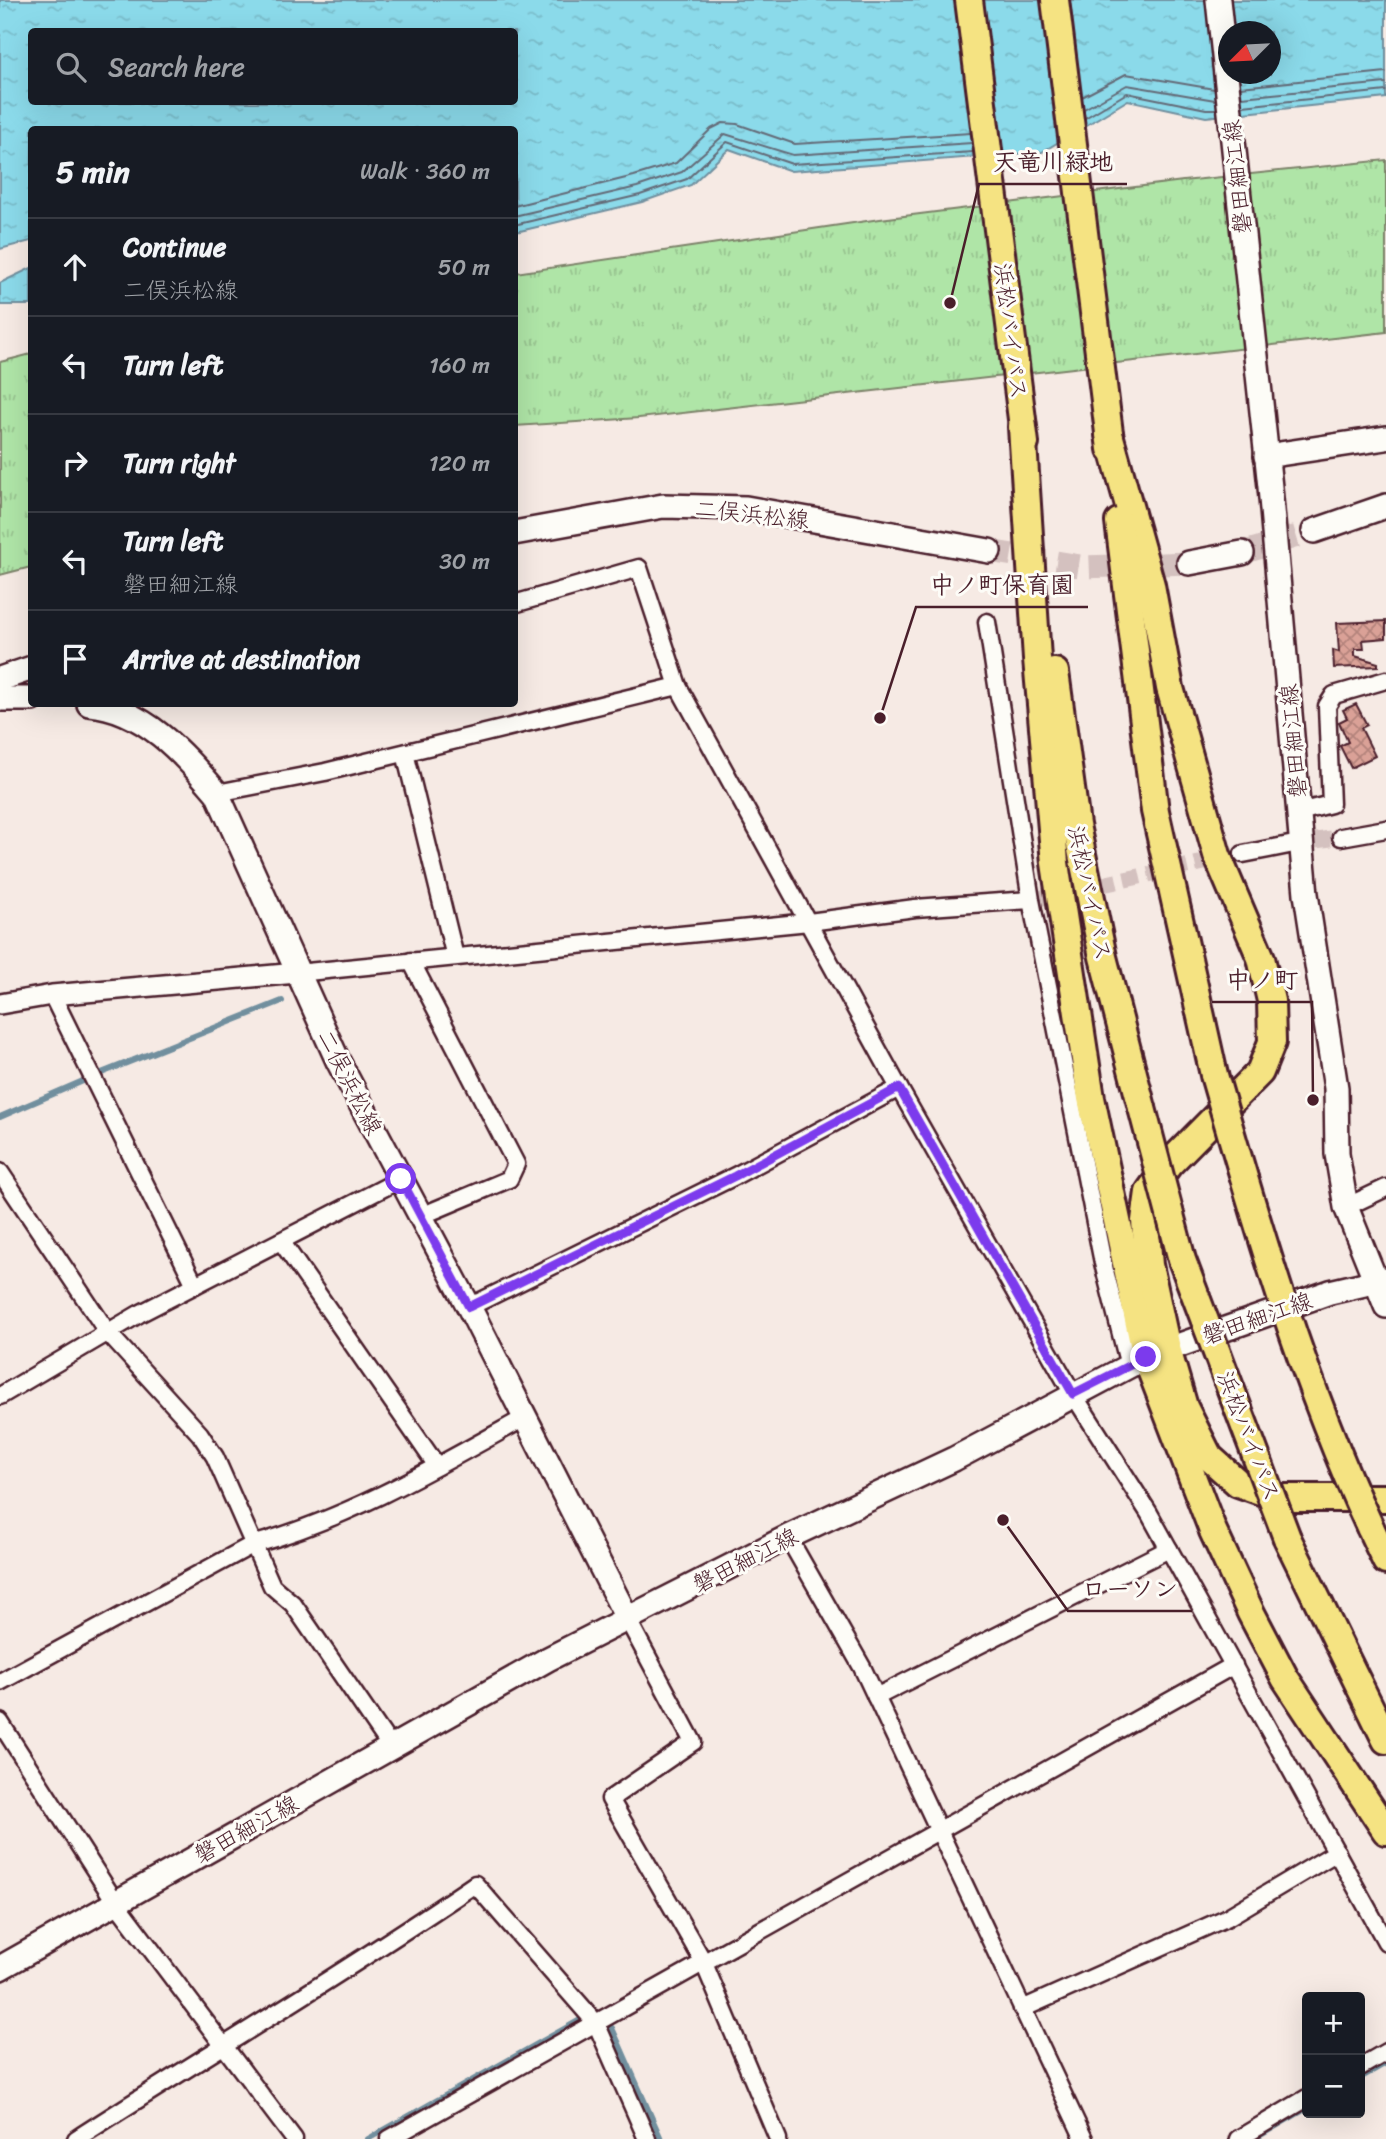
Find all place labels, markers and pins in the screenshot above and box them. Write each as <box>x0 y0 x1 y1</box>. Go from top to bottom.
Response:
callout: 天竜川緑地 <box>979 139 1127 184</box>
callout: 中ノ町保育園 <box>916 562 1088 607</box>
callout: 中ノ町 <box>1212 957 1312 1002</box>
callout: ローソン <box>1068 1566 1192 1611</box>

